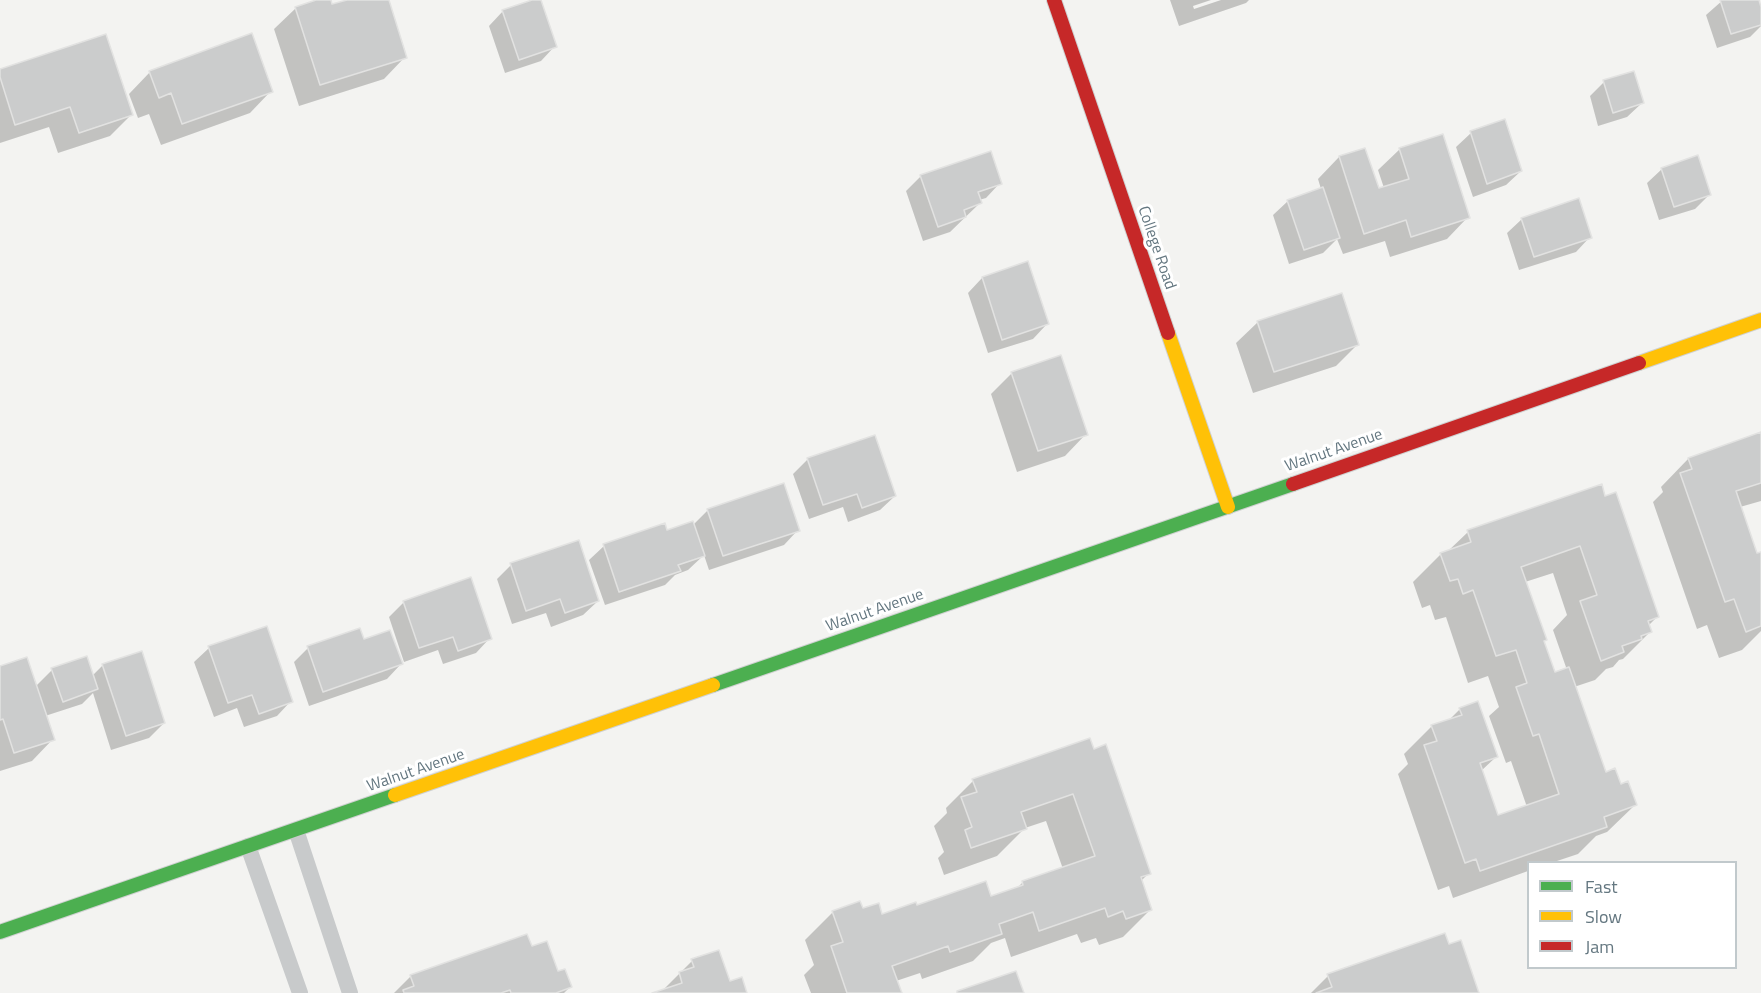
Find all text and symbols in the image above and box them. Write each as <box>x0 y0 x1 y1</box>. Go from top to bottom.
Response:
street label: College Road <box>1133 204 1179 292</box>
street label: Walnut Avenue <box>1283 425 1385 477</box>
street label: Walnut Avenue <box>824 585 926 637</box>
street label: Walnut Avenue <box>365 745 467 797</box>
legend <box>1527 861 1737 969</box>
text: Fast <box>1585 873 1618 900</box>
text: Slow <box>1585 903 1622 930</box>
text: Jam <box>1585 933 1614 960</box>

